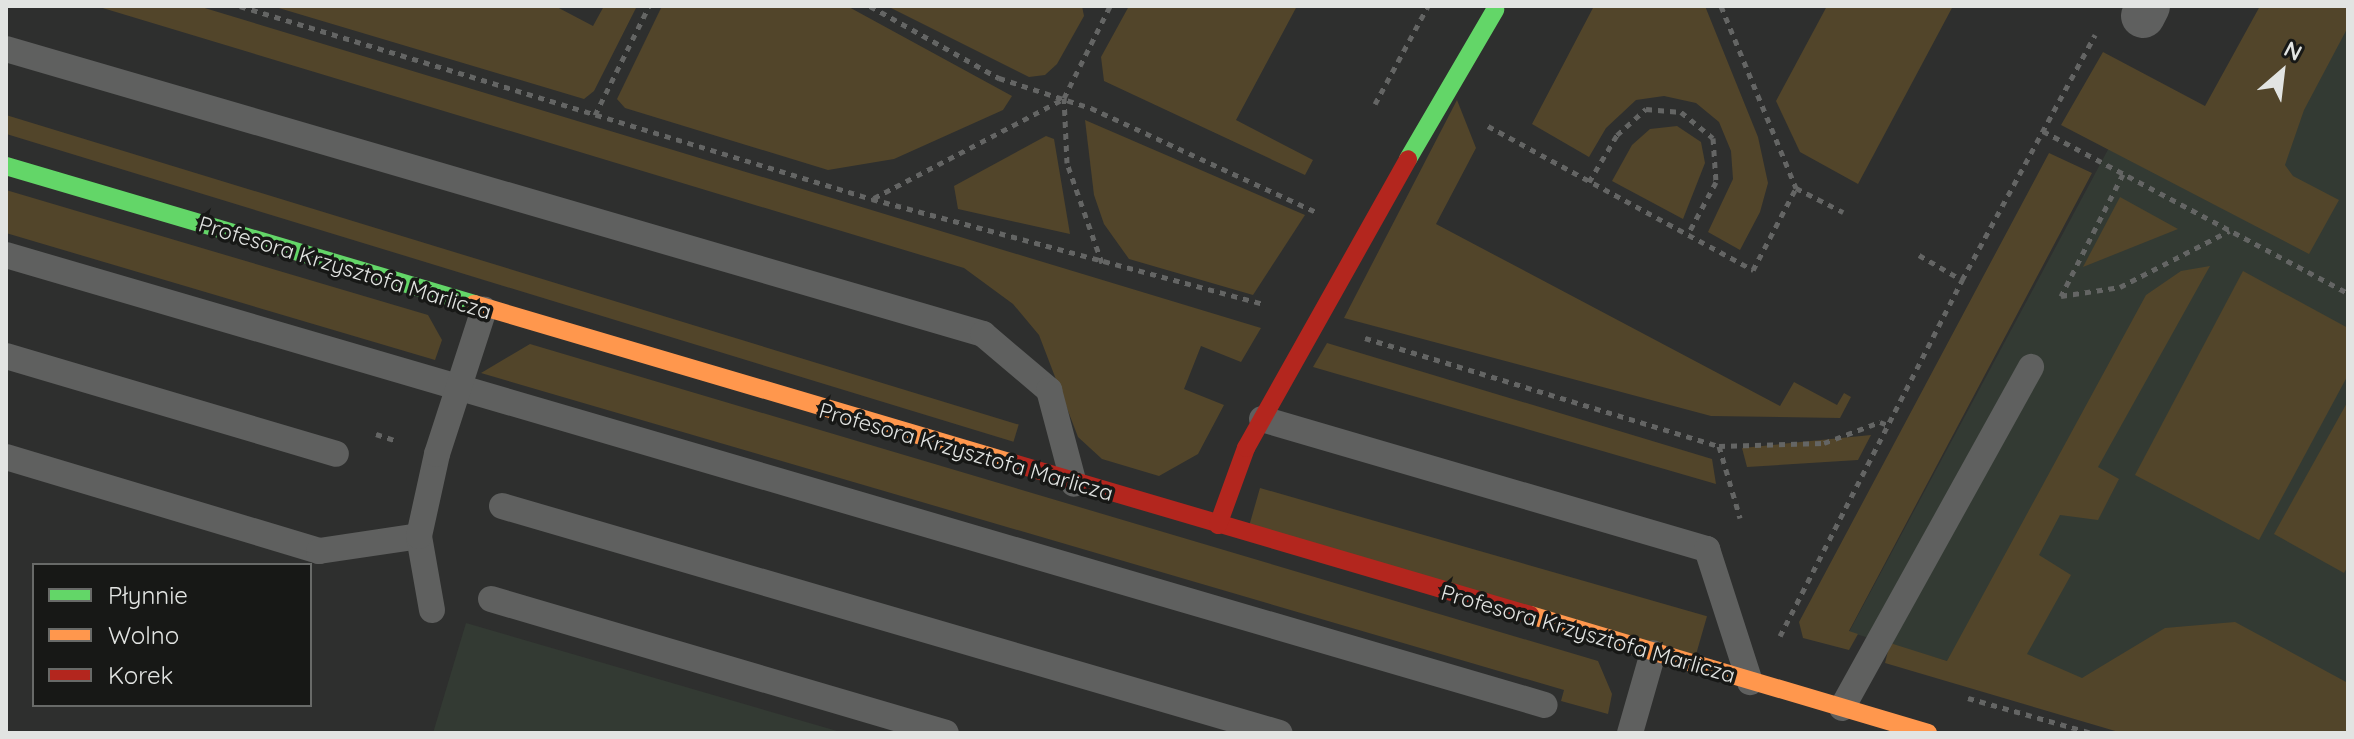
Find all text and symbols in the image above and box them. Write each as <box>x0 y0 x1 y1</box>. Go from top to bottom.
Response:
north arrow <box>2242 32 2322 112</box>
text: N <box>2280 35 2307 67</box>
street label: Profesora Krzysztofa Marlicza <box>195 211 495 325</box>
street label: Profesora Krzysztofa Marlicza <box>816 397 1116 507</box>
legend <box>32 563 312 707</box>
street label: Profesora Krzysztofa Marlicza <box>1438 579 1738 689</box>
text: Płynnie <box>108 580 188 610</box>
text: Wolno <box>108 620 179 650</box>
text: Korek <box>108 660 173 690</box>

